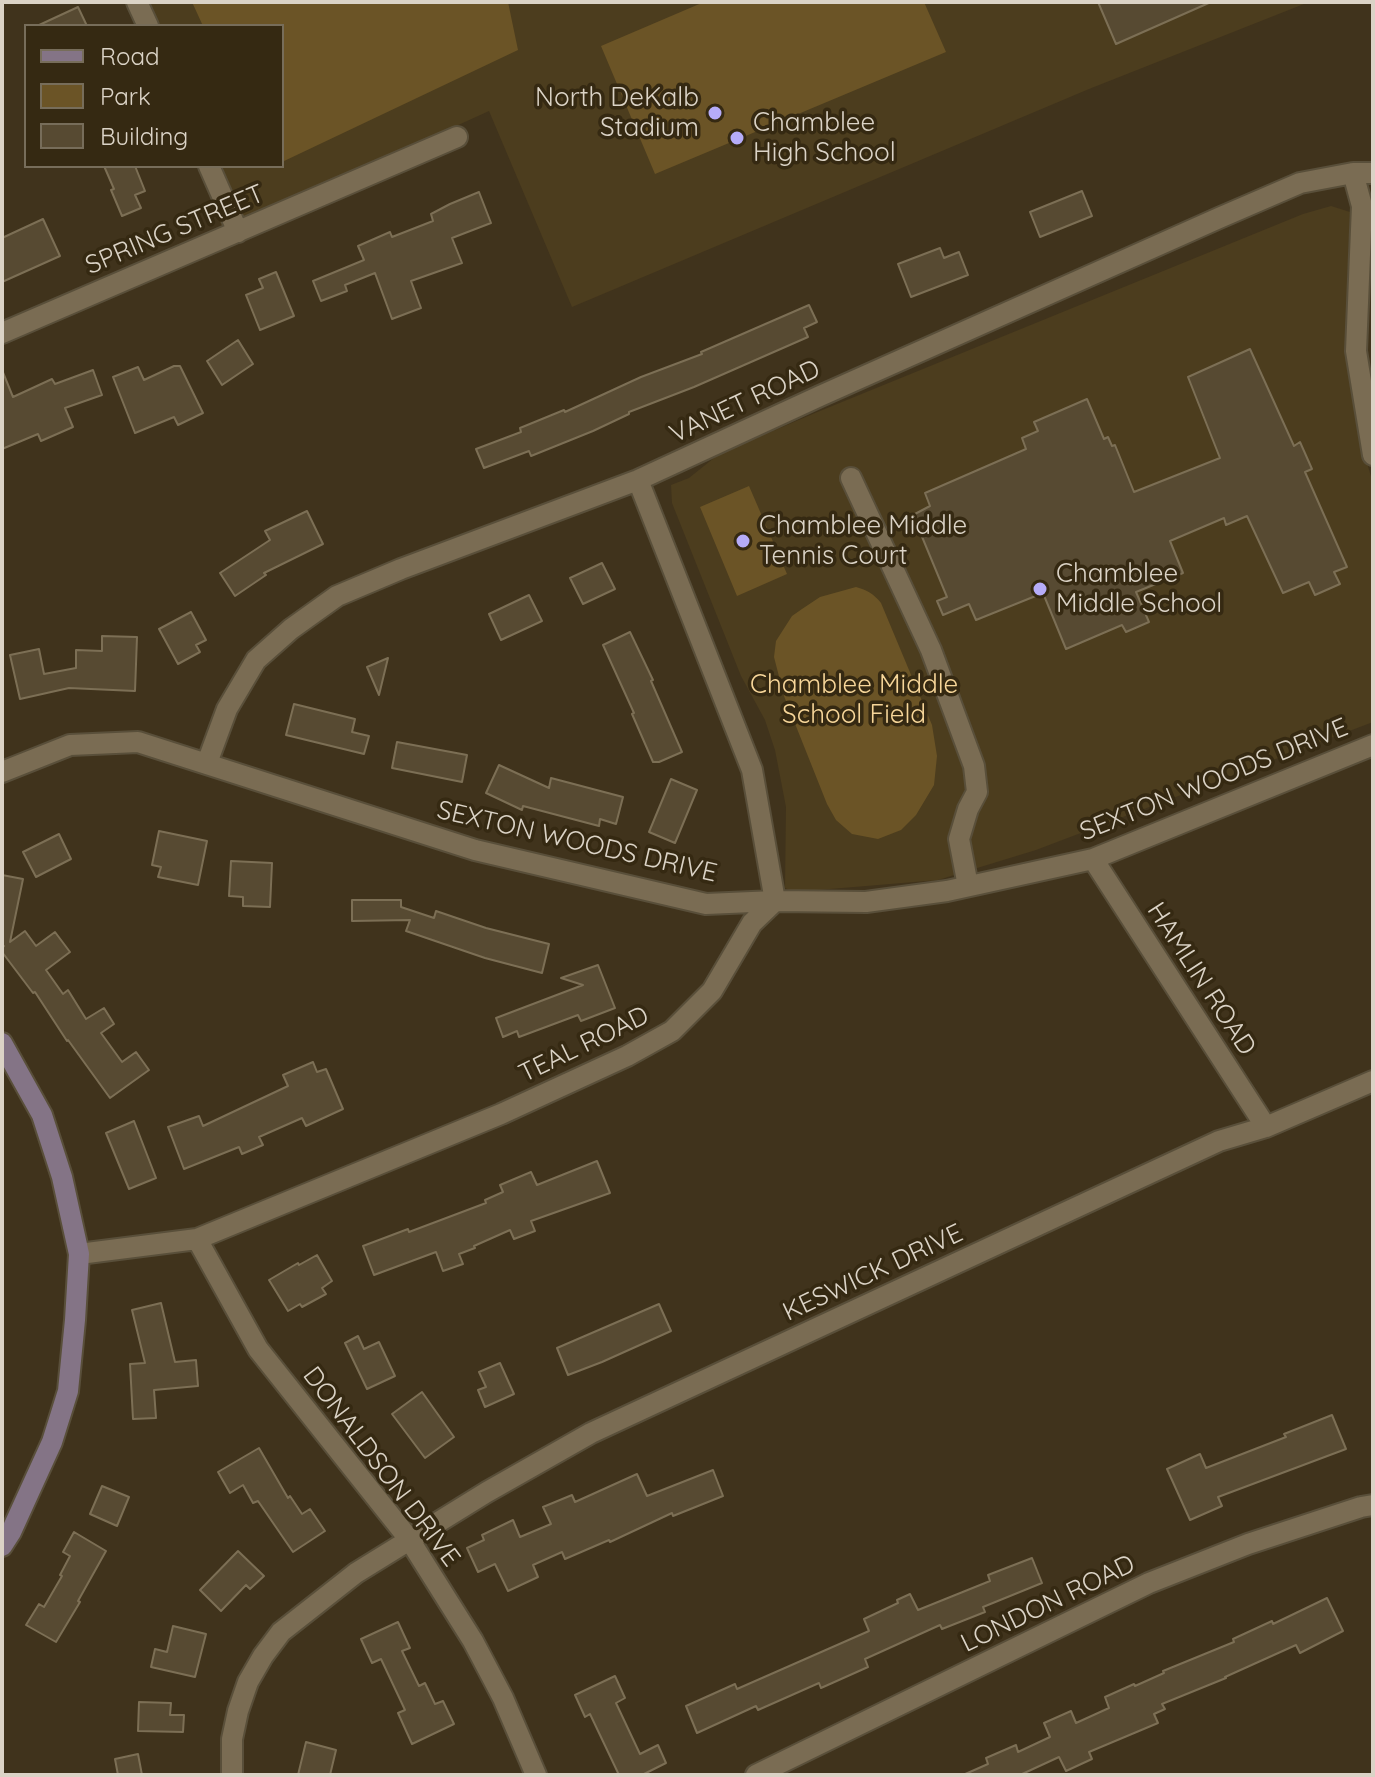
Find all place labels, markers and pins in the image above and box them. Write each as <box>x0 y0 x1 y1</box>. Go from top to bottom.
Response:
place label: North DeKalb Stadium <box>535 82 699 144</box>
marker: North DeKalb Stadium <box>706 104 724 122</box>
place label: Chamblee High School <box>753 107 896 168</box>
marker: Chamblee High School <box>728 129 746 147</box>
place label: Chamblee Middle Tennis Court <box>759 510 967 572</box>
marker: Chamblee Middle Tennis Court <box>734 532 752 550</box>
place label: Chamblee Middle School <box>1056 558 1222 620</box>
marker: Chamblee Middle School <box>1031 580 1049 598</box>

